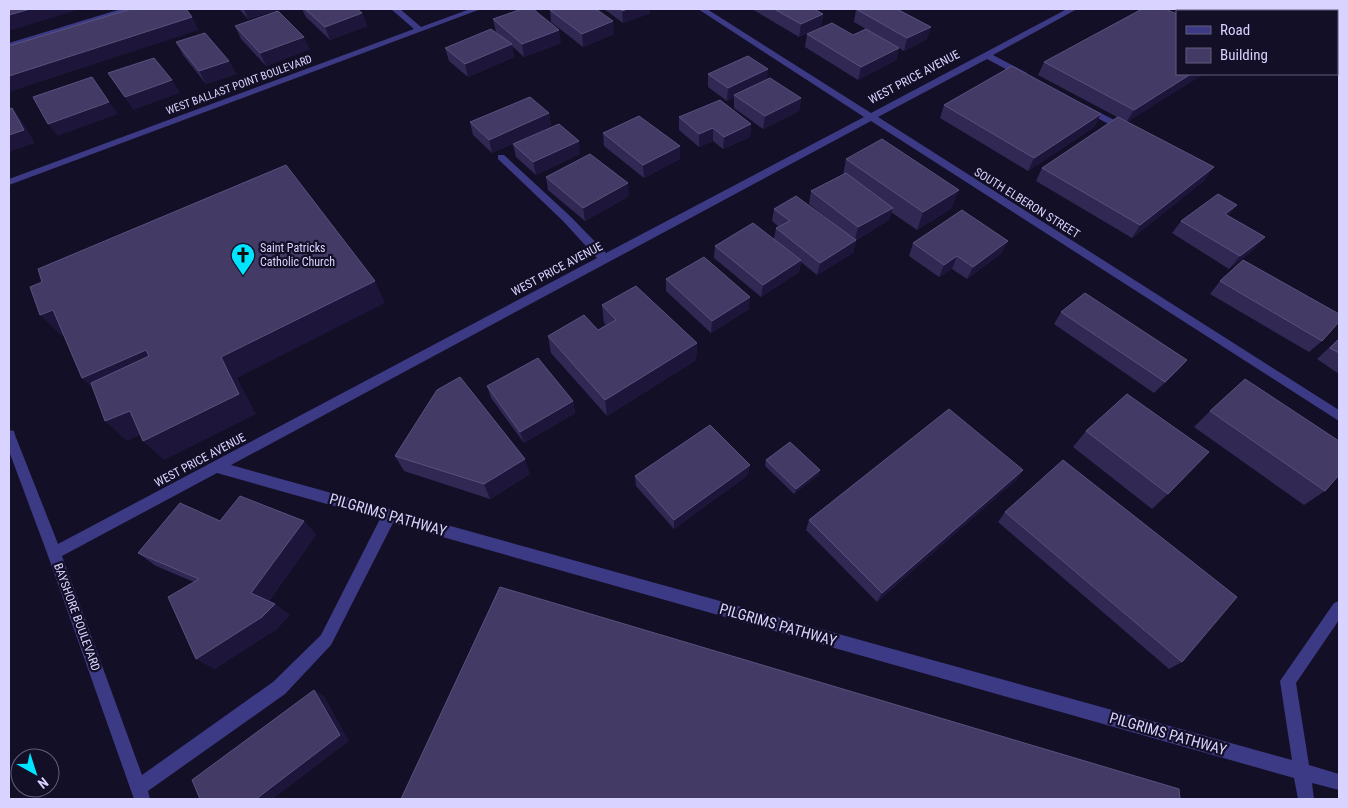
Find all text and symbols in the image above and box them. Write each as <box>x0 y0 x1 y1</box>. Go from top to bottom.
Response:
legend <box>1176 10 1338 75</box>
text: Road <box>1220 21 1250 39</box>
text: Building <box>1220 46 1268 64</box>
street label: WEST PRICE AVENUE <box>866 47 962 107</box>
street label: WEST BALLAST POINT BOULEVARD <box>164 52 314 118</box>
street label: SOUTH ELBERON STREET <box>972 165 1082 241</box>
street label: WEST PRICE AVENUE <box>509 239 605 299</box>
place label: Saint Patricks Catholic Church <box>260 241 335 269</box>
church icon: Saint Patricks Catholic Church <box>230 242 256 276</box>
street label: WEST PRICE AVENUE <box>152 430 248 490</box>
street label: PILGRIMS PATHWAY <box>327 490 449 540</box>
street label: BAYSHORE BOULEVARD <box>51 561 103 673</box>
street label: PILGRIMS PATHWAY <box>717 600 839 650</box>
street label: PILGRIMS PATHWAY <box>1107 709 1229 759</box>
north arrow <box>10 748 60 798</box>
text: N <box>35 774 52 792</box>

